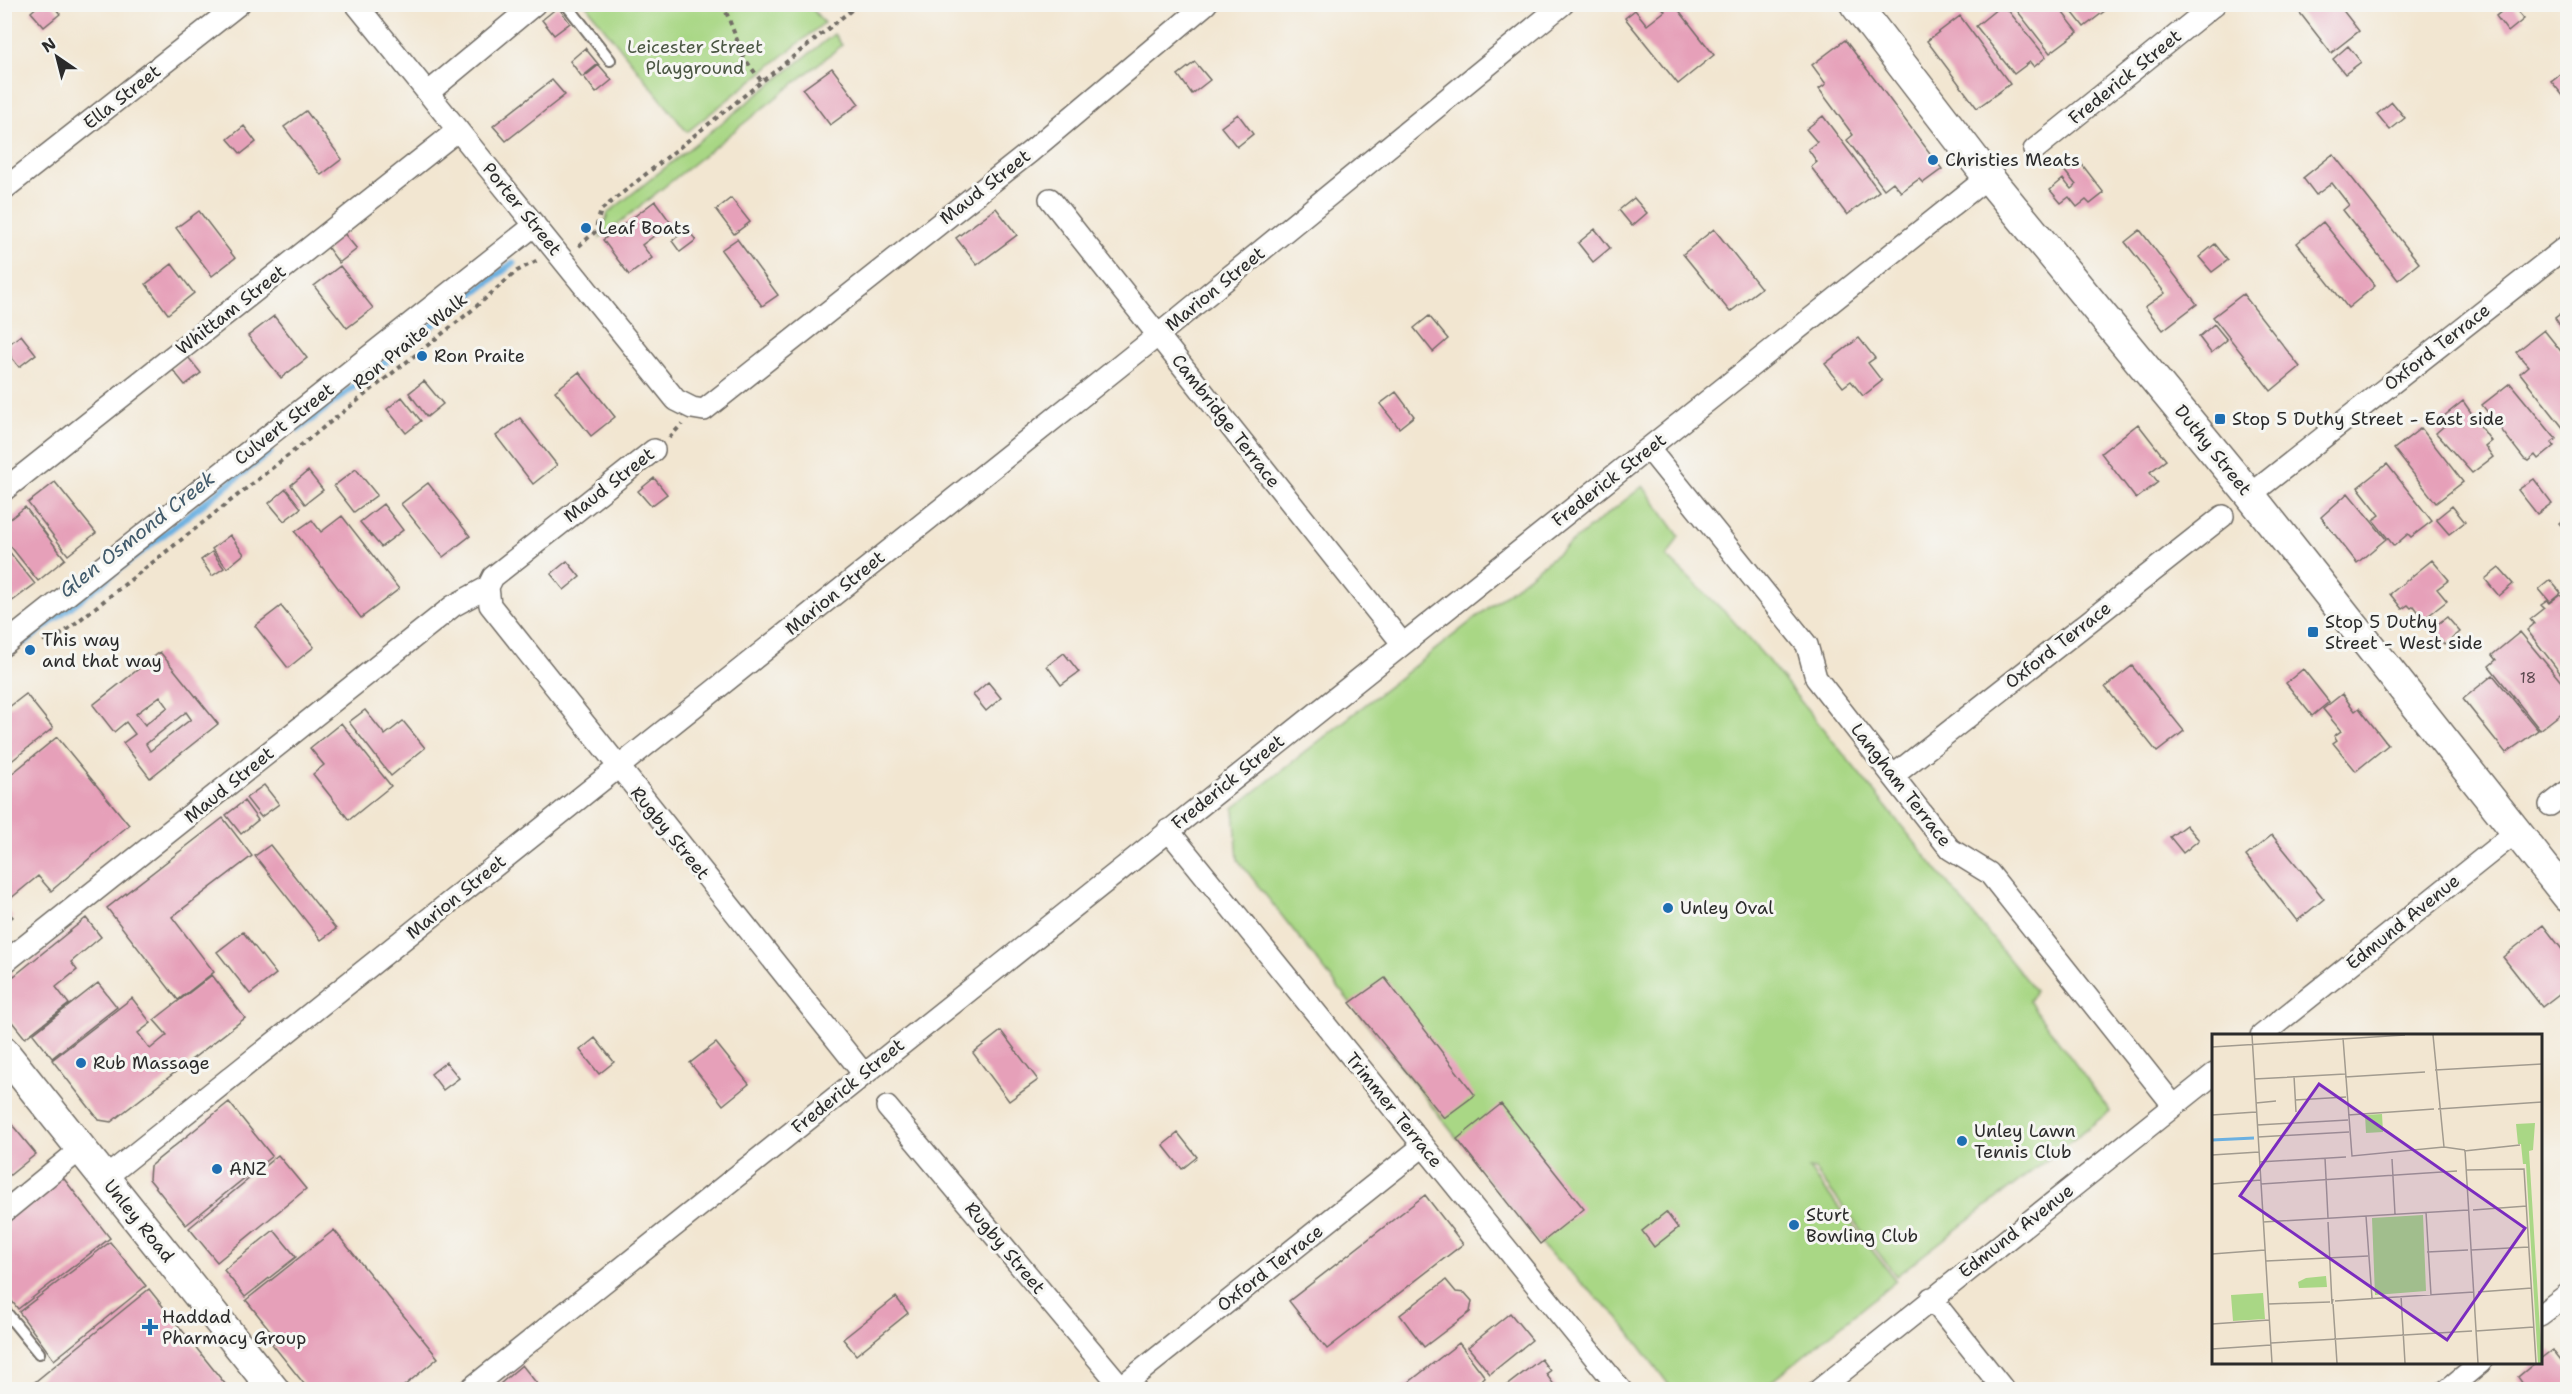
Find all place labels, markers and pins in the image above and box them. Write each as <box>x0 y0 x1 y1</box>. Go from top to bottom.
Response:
place label: Christies Meats <box>1945 148 2080 172</box>
marker: Christies Meats <box>1926 153 1940 167</box>
place label: Leaf Boats <box>598 216 690 240</box>
marker: Leaf Boats <box>579 221 593 235</box>
place label: Ron Praite <box>434 344 525 368</box>
marker: Ron Praite <box>415 349 429 363</box>
place label: Stop 5 Duthy Street - East side <box>2232 407 2504 431</box>
marker: Stop 5 Duthy Street - East side <box>2213 412 2227 426</box>
place label: Stop 5 Duthy Street - West side <box>2325 610 2483 655</box>
marker: Stop 5 Duthy Street - West side <box>2306 625 2320 639</box>
place label: This way and that way <box>42 628 162 673</box>
marker: This way and that way <box>23 643 37 657</box>
place label: Unley Oval <box>1680 896 1774 920</box>
marker: Unley Oval <box>1661 901 1675 915</box>
place label: Rub Massage <box>93 1051 210 1075</box>
marker: Rub Massage <box>74 1056 88 1070</box>
place label: Unley Lawn Tennis Club <box>1974 1119 2076 1164</box>
marker: Unley Lawn Tennis Club <box>1955 1134 1969 1148</box>
place label: ANZ <box>229 1157 267 1181</box>
marker: ANZ <box>210 1162 224 1176</box>
place label: Sturt Bowling Club <box>1806 1203 1918 1248</box>
marker: Sturt Bowling Club <box>1787 1218 1801 1232</box>
place label: Haddad Pharmacy Group <box>162 1305 306 1350</box>
marker: Haddad Pharmacy Group <box>143 1320 157 1334</box>

